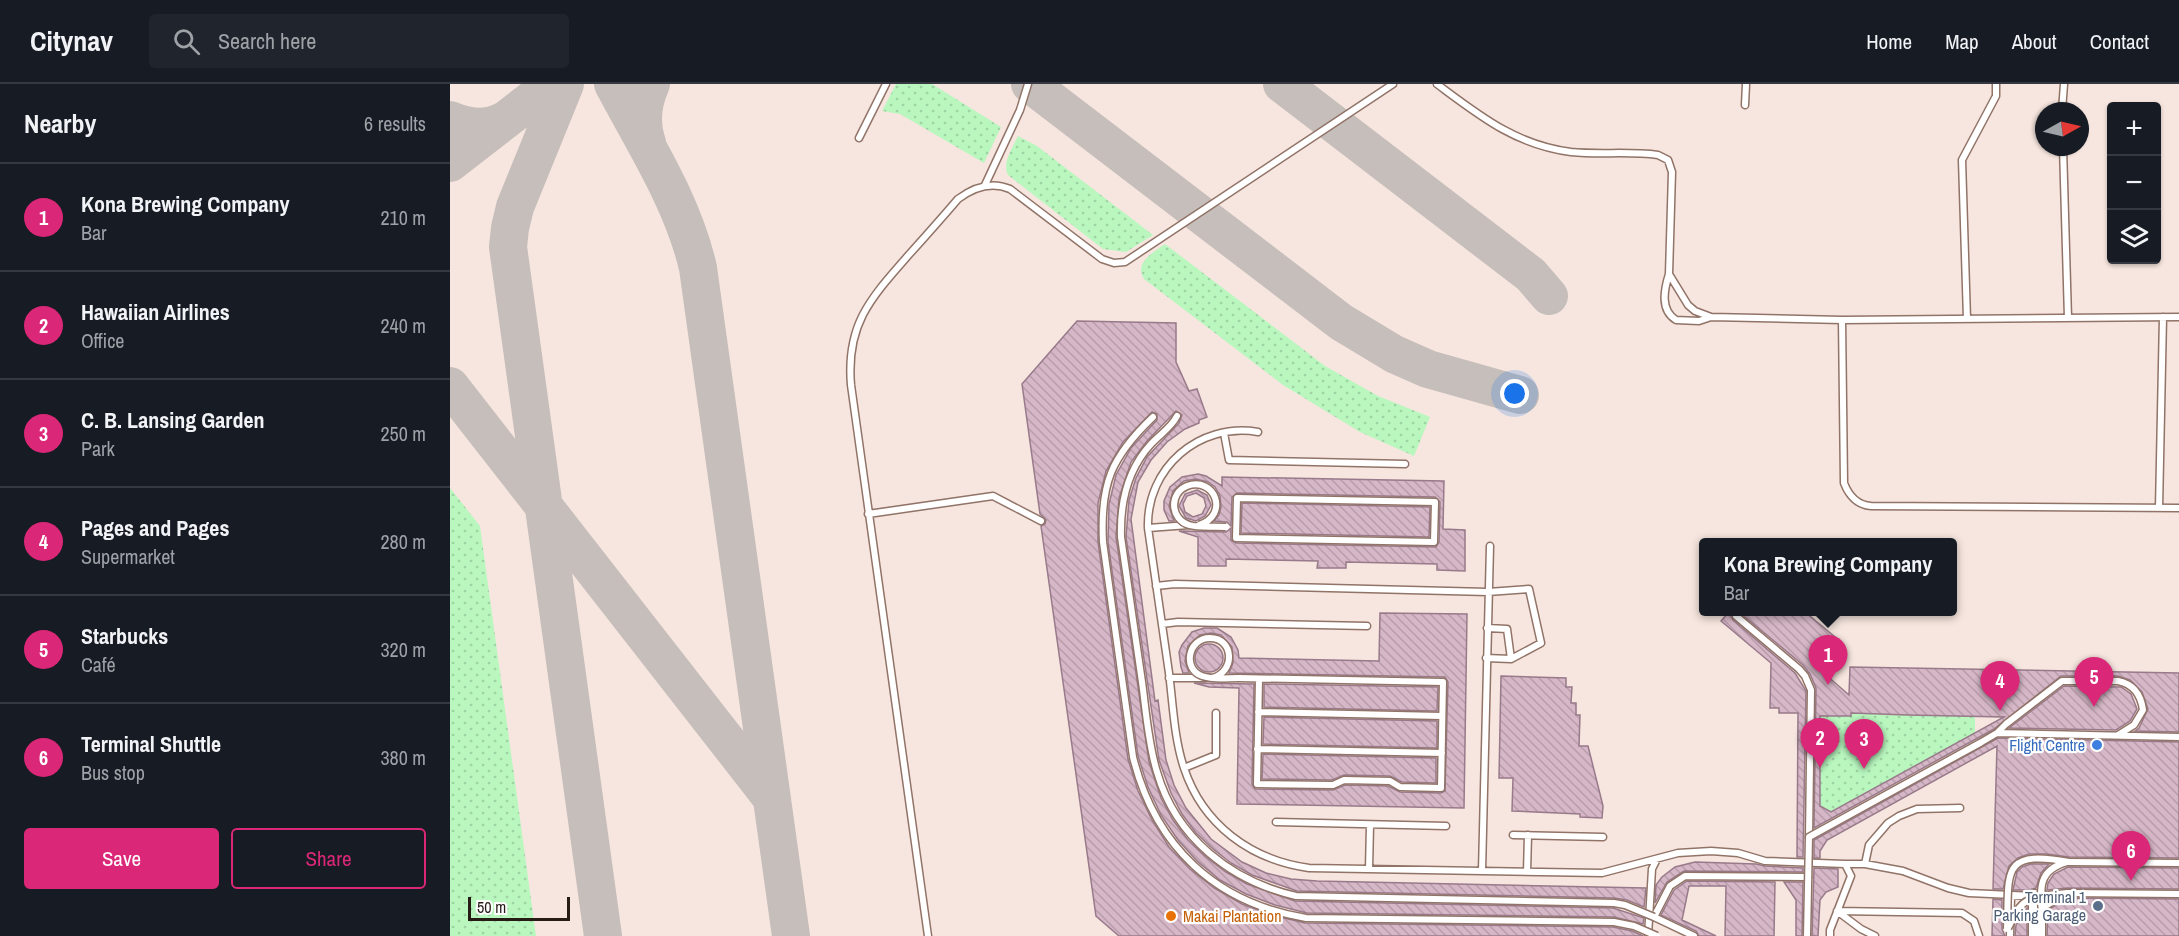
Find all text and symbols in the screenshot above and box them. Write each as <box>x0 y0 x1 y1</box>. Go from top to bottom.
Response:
search box <box>149 14 569 68</box>
text: Citynav <box>30 22 113 60</box>
icon: search <box>170 25 203 58</box>
text: Search here <box>218 26 316 56</box>
text: Home <box>1866 27 1912 56</box>
text: Map <box>1945 27 1979 56</box>
text: About <box>2012 27 2057 56</box>
text: Contact <box>2090 27 2149 56</box>
north arrow <box>2035 102 2089 156</box>
map controls <box>2107 102 2161 264</box>
button: + <box>2107 102 2161 156</box>
text: Nearby <box>24 106 96 141</box>
text: 6 results <box>364 110 426 137</box>
button: − <box>2107 156 2161 210</box>
text: Kona Brewing Company <box>81 189 290 219</box>
text: 1 <box>39 204 48 231</box>
text: 210 m <box>380 204 426 231</box>
button: layers <box>2107 210 2161 264</box>
text: Bar <box>81 219 107 246</box>
text: Hawaiian Airlines <box>81 297 230 327</box>
text: 2 <box>39 312 48 339</box>
text: 240 m <box>380 312 426 339</box>
text: Office <box>81 327 124 354</box>
your location <box>1500 379 1529 408</box>
text: C. B. Lansing Garden <box>81 405 264 435</box>
text: 3 <box>39 420 48 447</box>
text: 250 m <box>380 420 426 447</box>
text: Park <box>81 435 115 462</box>
text: Pages and Pages <box>81 513 229 543</box>
text: 4 <box>39 528 48 555</box>
text: 280 m <box>380 528 426 555</box>
popup <box>1699 538 1957 616</box>
text: Supermarket <box>81 543 175 570</box>
text: Kona Brewing Company <box>1724 549 1932 579</box>
text: Bar <box>1724 579 1749 606</box>
text: Starbucks <box>81 621 168 651</box>
text: 5 <box>39 636 48 663</box>
text: 320 m <box>380 636 426 663</box>
pin: 1 <box>1808 636 1848 685</box>
text: Café <box>81 651 116 678</box>
pin: 5 <box>2074 658 2114 707</box>
pin: 4 <box>1980 662 2020 711</box>
pin: 2 <box>1800 718 1840 768</box>
pin: 3 <box>1844 720 1884 769</box>
text: Terminal Shuttle <box>81 729 221 759</box>
place label: Flight Centre <box>2009 734 2085 756</box>
marker: Flight Centre <box>2090 738 2104 752</box>
text: 6 <box>39 744 48 771</box>
text: 380 m <box>380 744 426 771</box>
text: Bus stop <box>81 759 145 786</box>
button: Save <box>24 828 219 889</box>
button: Share <box>231 828 426 889</box>
pin: 6 <box>2112 832 2150 881</box>
place label: Terminal 1 Parking Garage <box>1993 886 2087 926</box>
scale bar <box>468 894 570 922</box>
text: 50 m <box>477 896 506 918</box>
marker: Terminal 1 Parking Garage <box>2091 899 2105 913</box>
place label: Makai Plantation <box>1183 905 1281 927</box>
marker: Makai Plantation <box>1164 909 1178 923</box>

